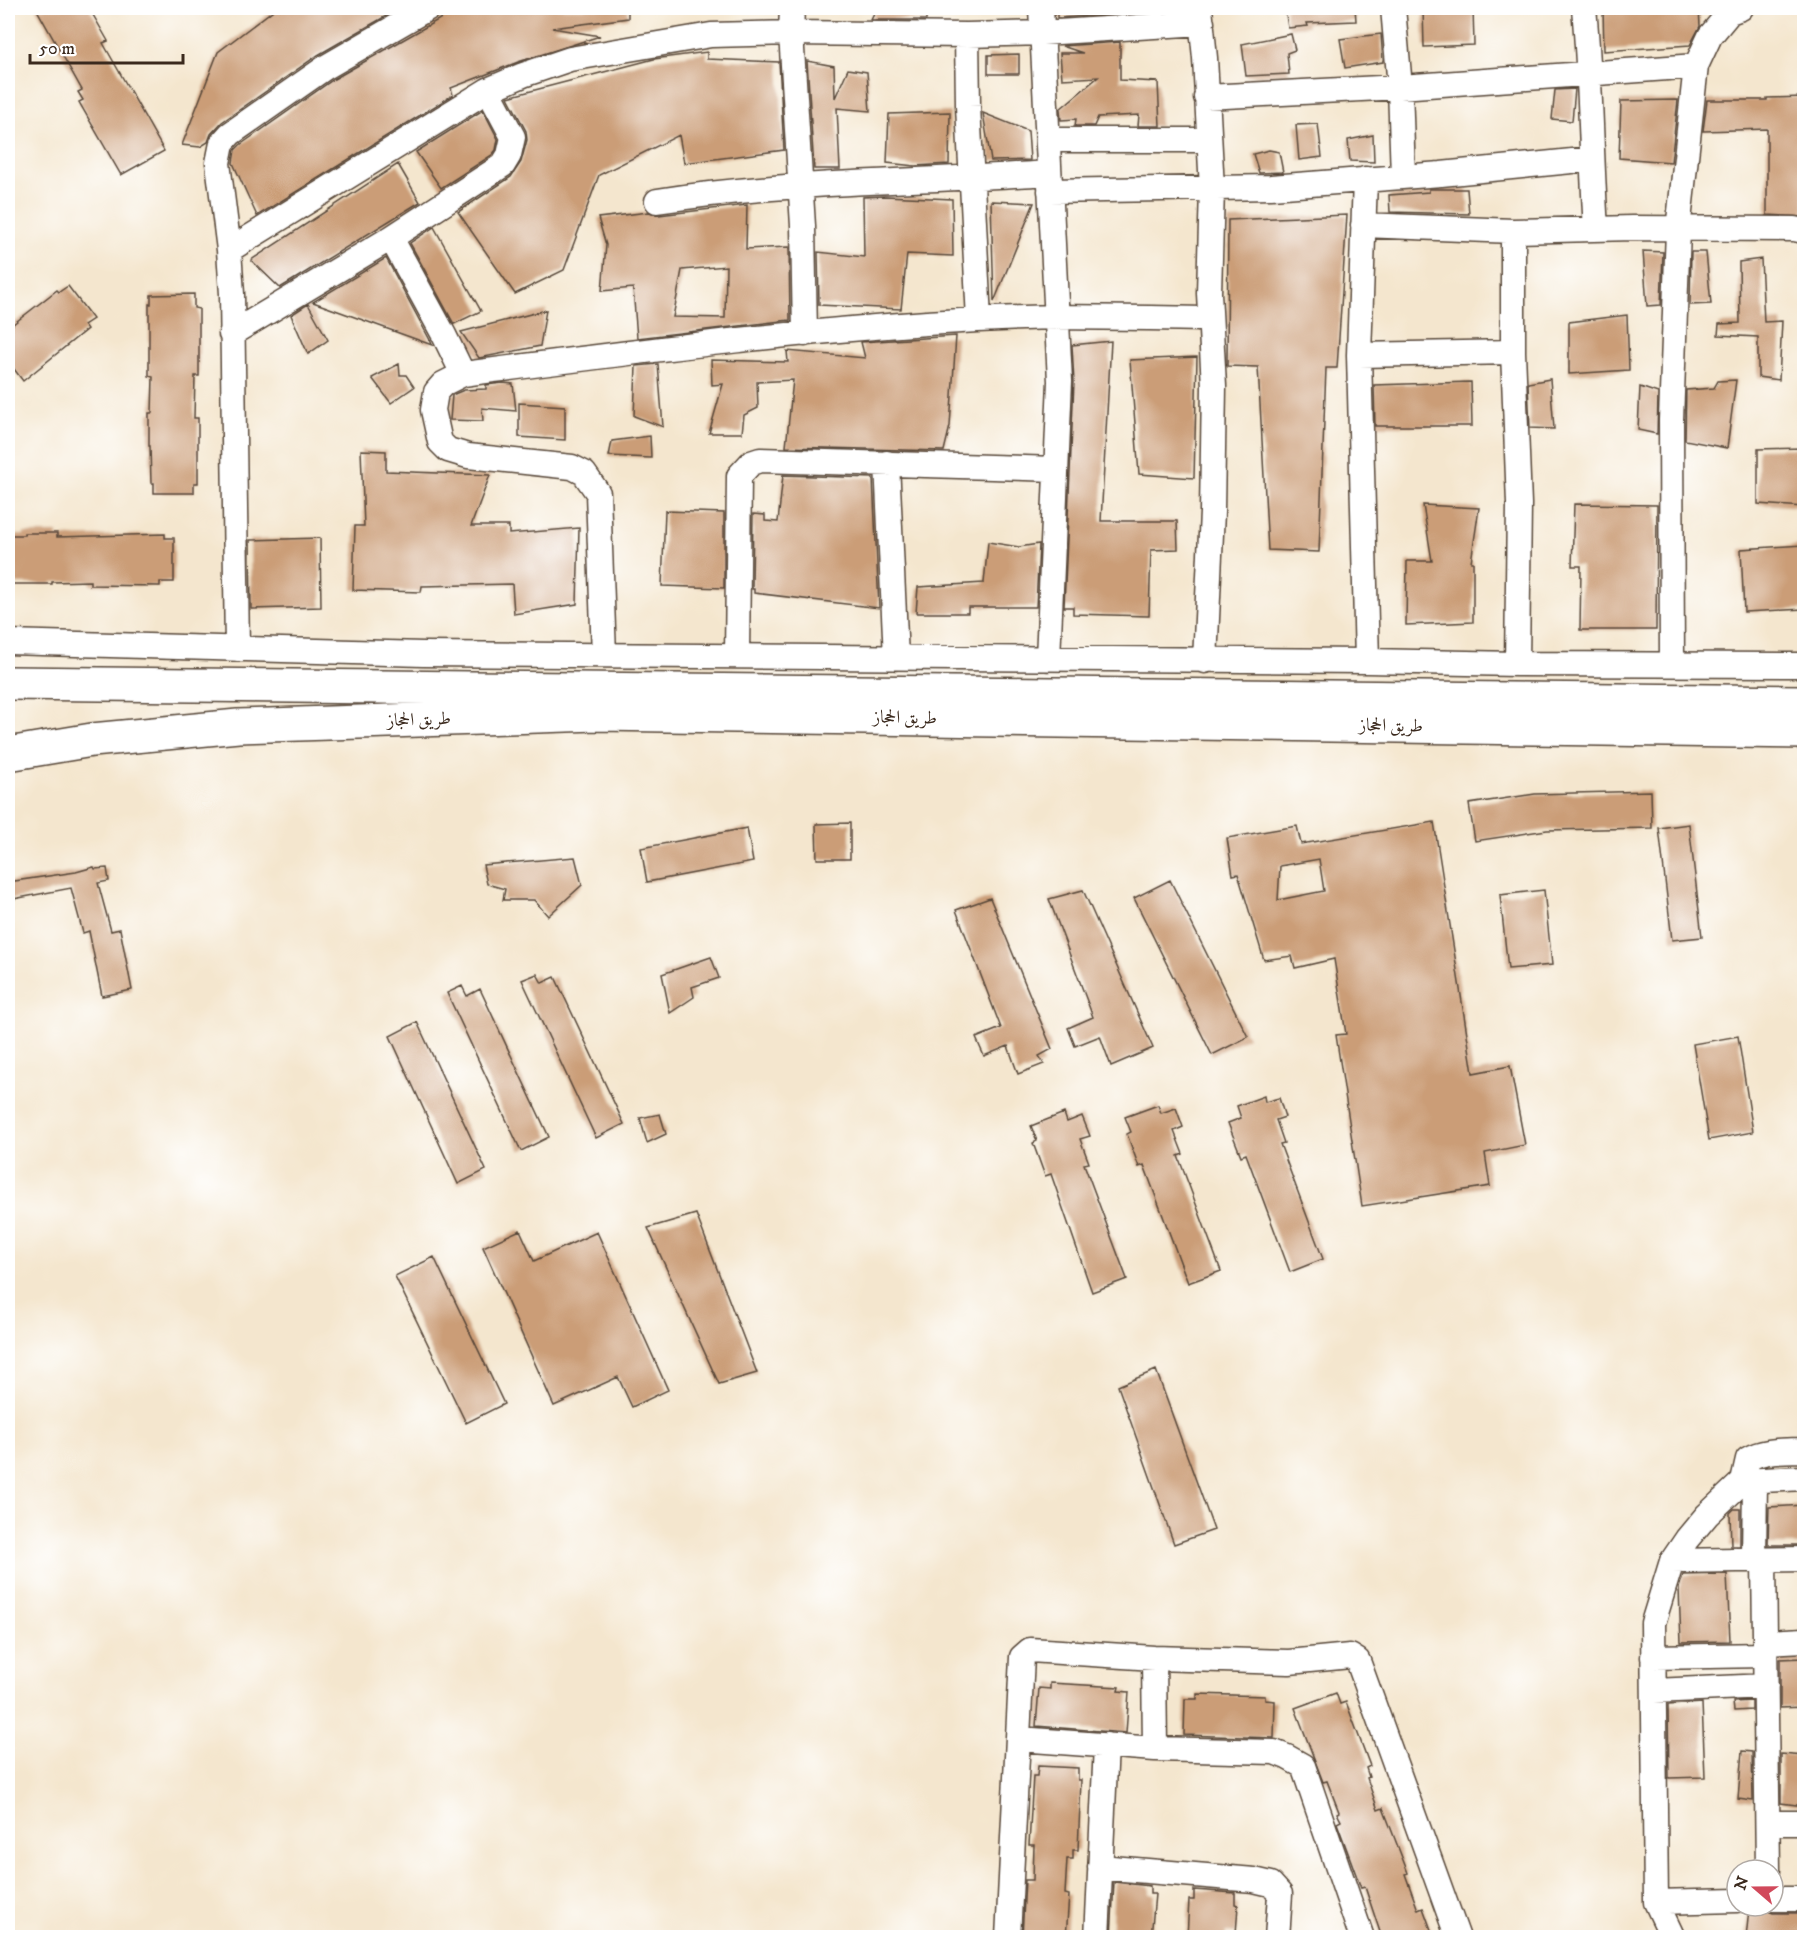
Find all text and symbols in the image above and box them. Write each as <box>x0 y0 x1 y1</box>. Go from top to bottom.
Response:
scale bar <box>30 27 183 65</box>
text: 50 m <box>39 38 75 60</box>
street label: طريق الحجاز <box>871 706 937 730</box>
street label: طريق الحجاز <box>385 708 451 732</box>
street label: طريق الحجاز <box>1357 714 1423 738</box>
north arrow <box>1725 1858 1785 1918</box>
text: N <box>1730 1874 1753 1893</box>

